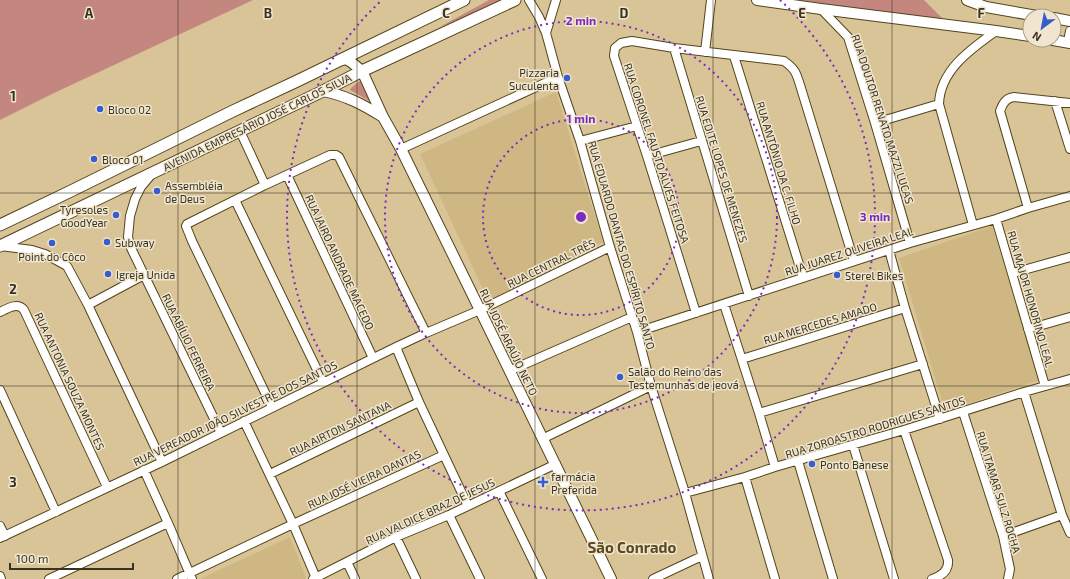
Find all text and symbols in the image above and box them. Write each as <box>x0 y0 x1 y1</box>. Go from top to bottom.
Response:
text: A <box>85 5 94 21</box>
text: B <box>264 5 272 21</box>
text: C <box>442 5 450 21</box>
text: D <box>620 5 629 21</box>
text: E <box>798 5 806 21</box>
text: F <box>977 5 985 21</box>
north arrow <box>1022 8 1062 48</box>
text: 2 min <box>566 13 596 27</box>
text: N <box>1030 29 1043 45</box>
street label: RUA DOUTOR RENATO MAZZI LUCAS <box>849 33 917 205</box>
street label: RUA CORONEL FAUSTO ALVES FEITOSA <box>622 61 692 245</box>
place label: Pizzaria Suculenta <box>509 66 559 92</box>
street label: AVENIDA EMPRESÁRIO JOSÉ CARLOS SILVA <box>161 70 353 173</box>
marker: Pizzaria Suculenta <box>562 73 572 83</box>
text: 1 <box>10 88 16 104</box>
street label: RUA EDITE LOPES DE MENEZES <box>693 94 751 244</box>
street label: RUA ANTÔNIO DA C. FILHO <box>754 100 804 226</box>
place label: Bloco 02 <box>108 103 151 116</box>
marker: Bloco 02 <box>95 104 105 114</box>
text: 1 min <box>567 111 595 125</box>
street label: RUA EDUARDO DANTAS DO ESPÍRITO SANTO <box>586 139 658 351</box>
place label: Bloco 01 <box>102 153 143 166</box>
marker: Bloco 01 <box>89 154 99 164</box>
place label: Assembléia de Deus <box>165 179 223 205</box>
marker: Assembléia de Deus <box>152 186 162 196</box>
street label: RUA JAIRO ANDRADE MACEDO <box>303 192 377 332</box>
place label: Tyresoles GoodYear <box>60 203 109 229</box>
text: 3 min <box>860 209 890 223</box>
marker: Tyresoles GoodYear <box>111 210 121 220</box>
centre of rings <box>574 210 588 224</box>
street label: RUA JUAREZ OLIVEIRA LEAL <box>783 224 915 278</box>
street label: RUA MAJOR HONORINO LEAL <box>1005 229 1057 369</box>
place label: Subway <box>115 236 155 249</box>
street label: RUA CENTRAL TRÊS <box>505 236 597 290</box>
marker: Subway <box>102 237 112 247</box>
marker: Point do Côco <box>47 238 57 248</box>
place label: Point do Côco <box>18 250 86 263</box>
place label: Igreja Unida <box>116 268 175 282</box>
marker: Igreja Unida <box>103 269 113 279</box>
place label: Sterel Bikes <box>845 269 904 282</box>
marker: Sterel Bikes <box>832 270 842 280</box>
text: 2 <box>9 281 17 297</box>
street label: RUA JOSÉ ARAÚJO NETO <box>477 287 541 397</box>
street label: RUA ABÍLIO FERREIRA <box>160 291 218 393</box>
street label: RUA MERCEDES AMADO <box>762 300 878 346</box>
street label: RUA ANTONIA SOUZA MONTES <box>32 310 108 452</box>
street label: RUA VEREADOR JOÃO SILVESTRE DOS SANTOS <box>131 358 339 468</box>
place label: Salão do Reino das Testemunhas de jeová <box>628 365 739 392</box>
marker: Salão do Reino das Testemunhas de jeová <box>615 372 625 382</box>
street label: RUA ZOROASTRO RODRIGUES SANTOS <box>783 393 967 461</box>
street label: RUA AIRTON SANTANA <box>287 398 393 458</box>
street label: RUA ITAMAR SULZ ROCHA <box>974 429 1024 555</box>
street label: RUA JOSÉ VIEIRA DANTAS <box>305 447 423 511</box>
place label: Ponto Banese <box>820 458 889 471</box>
marker: Ponto Banese <box>807 459 817 469</box>
place label: farmácia Preferida <box>551 470 597 496</box>
text: 3 <box>9 474 17 490</box>
street label: RUA VALDICE BRAZ DE JESUS <box>363 475 497 547</box>
marker: farmácia Preferida <box>538 477 548 487</box>
district label: São Conrado <box>588 538 677 556</box>
scale bar <box>10 545 133 571</box>
text: 100 m <box>16 551 48 565</box>

